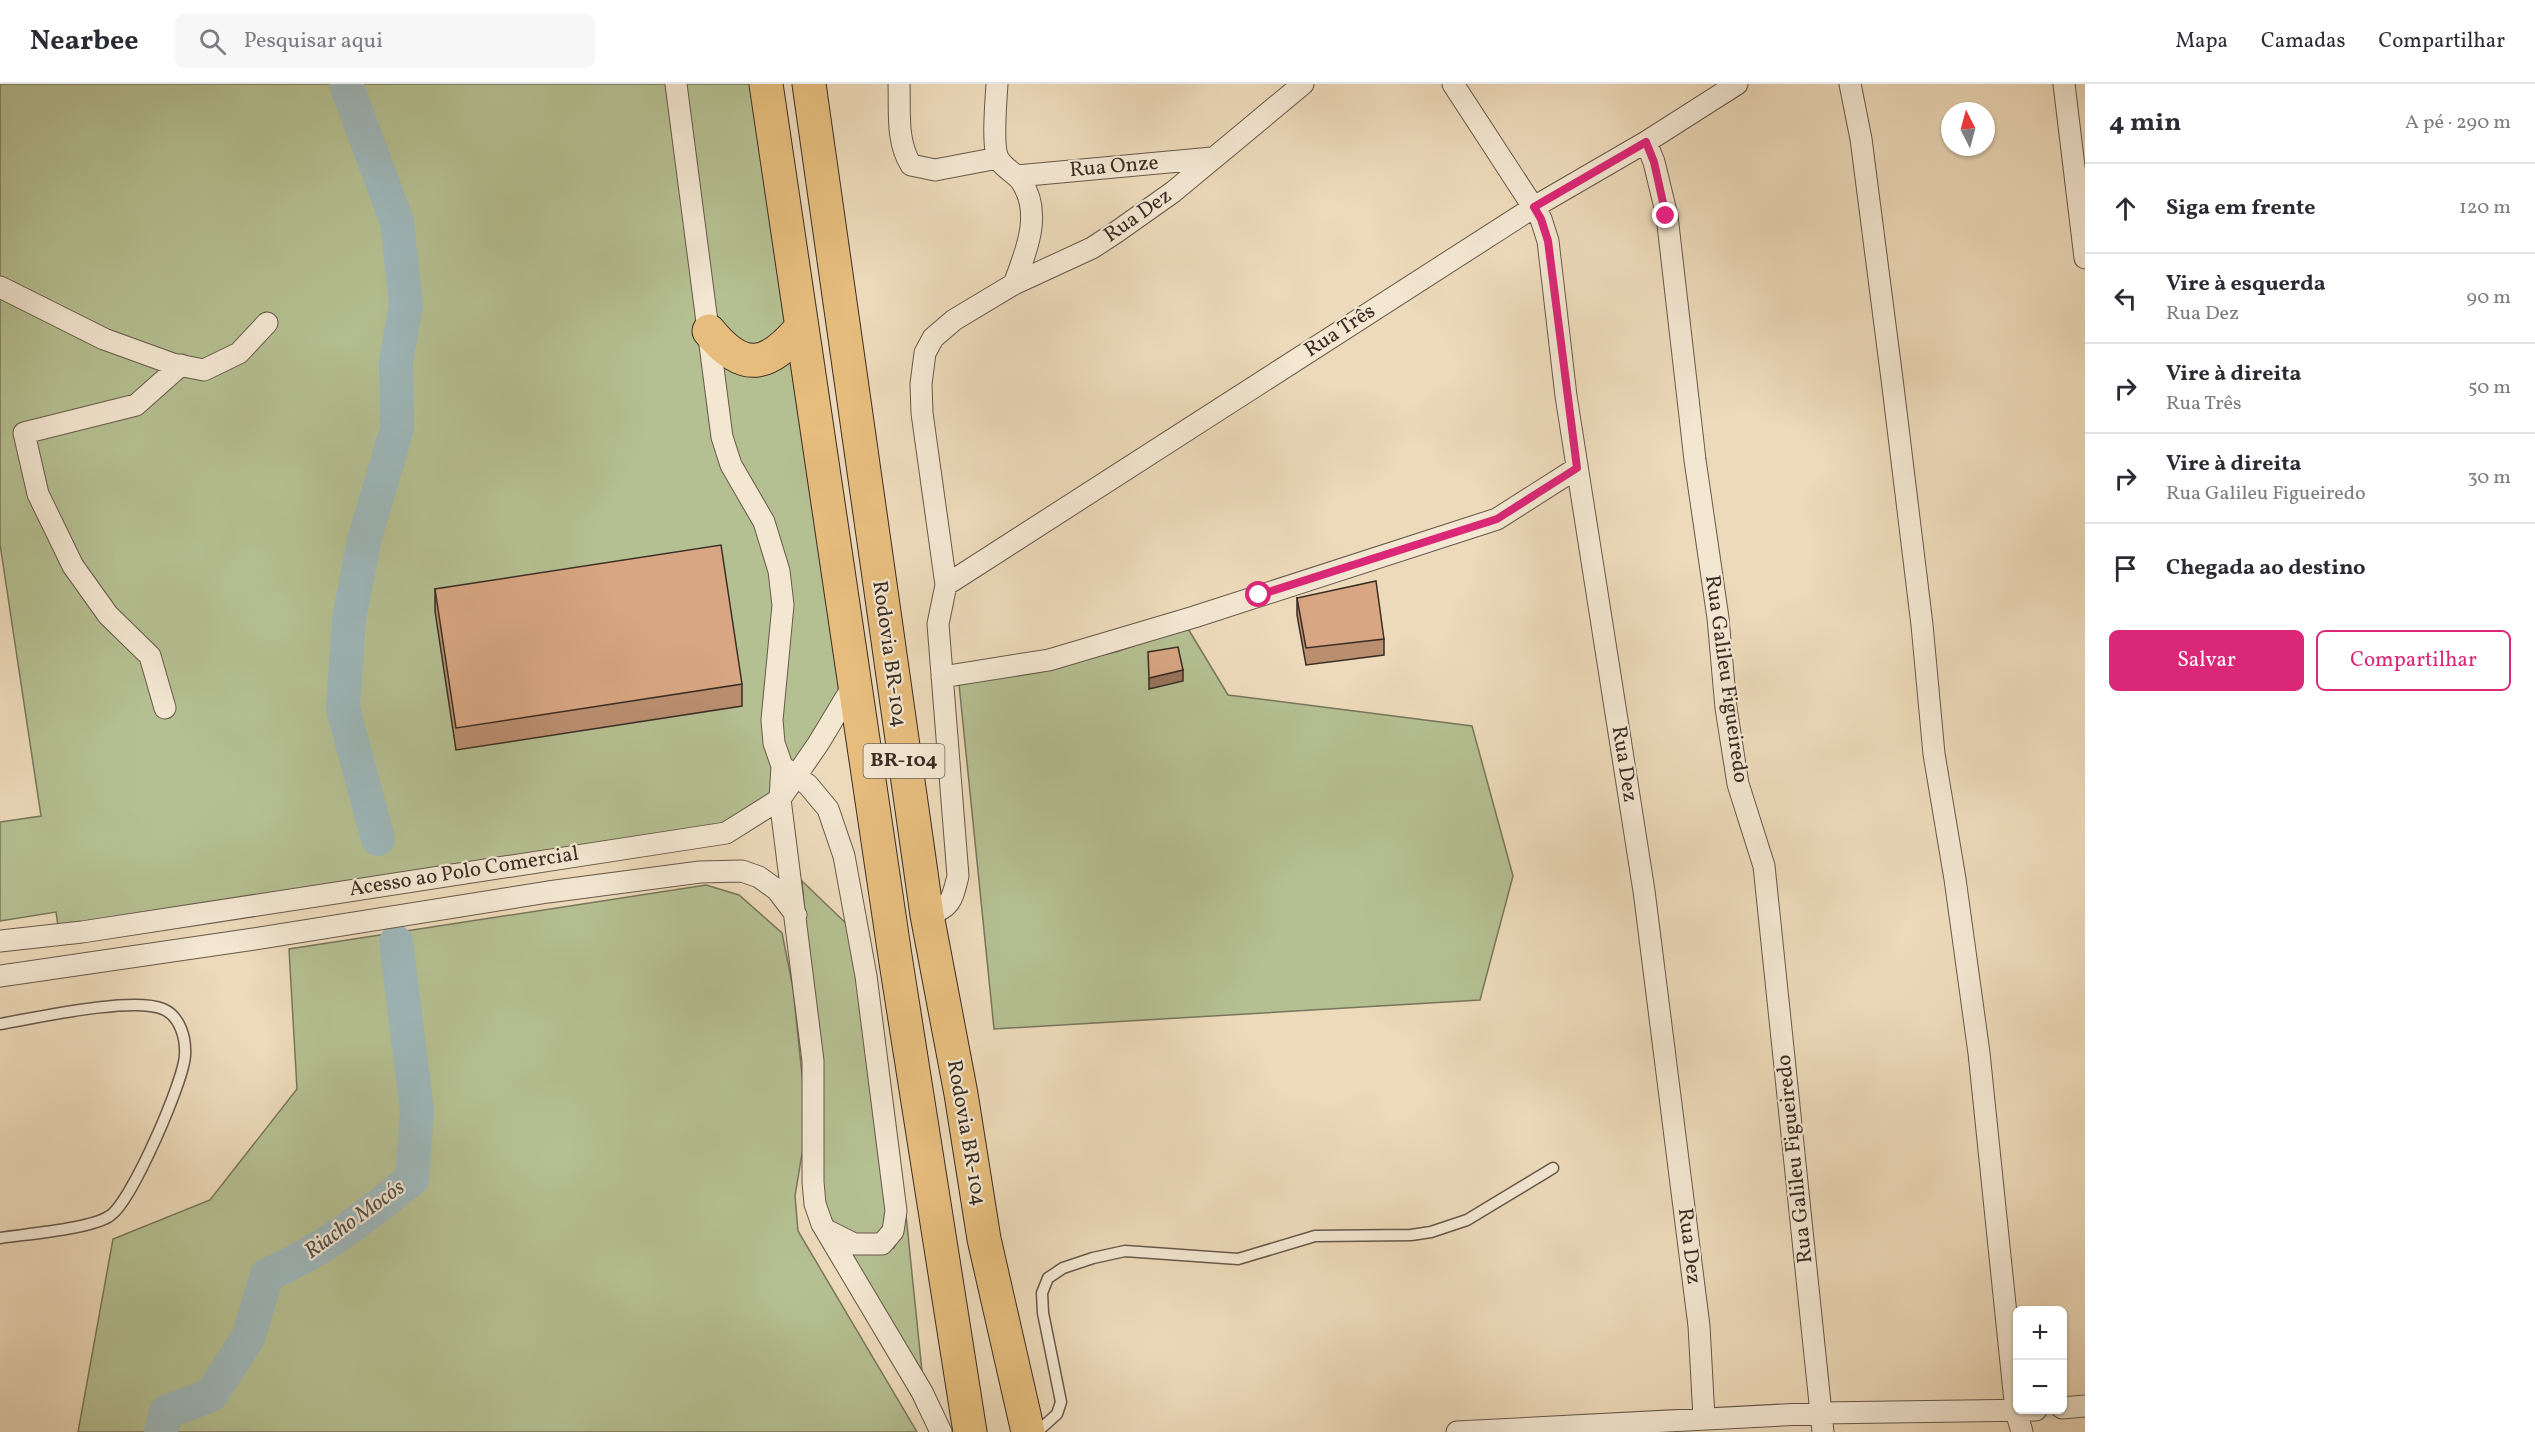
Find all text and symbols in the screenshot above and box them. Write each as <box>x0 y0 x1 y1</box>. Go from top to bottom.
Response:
search box <box>175 14 595 68</box>
text: Nearbee <box>30 22 139 61</box>
icon: search <box>196 25 229 58</box>
text: Pesquisar aqui <box>244 26 383 57</box>
text: Mapa <box>2175 27 2228 56</box>
text: Camadas <box>2261 27 2345 56</box>
text: Compartilhar <box>2378 27 2505 56</box>
north arrow <box>1941 102 1995 156</box>
text: 4 min <box>2109 105 2181 141</box>
text: A pé · 290 m <box>2405 109 2511 137</box>
street label: Rua Onze <box>1068 149 1160 185</box>
street label: Rua Dez <box>1098 182 1178 250</box>
icon: ahead <box>2109 192 2142 225</box>
text: Siga em frente <box>2166 193 2316 224</box>
text: 120 m <box>2459 194 2511 222</box>
route end <box>1652 202 1678 228</box>
text: Vire à esquerda <box>2166 269 2326 300</box>
icon: left <box>2109 282 2142 315</box>
text: 90 m <box>2467 284 2511 312</box>
street label: Rua Três <box>1299 297 1381 365</box>
text: Rua Dez <box>2166 300 2239 328</box>
text: Vire à direita <box>2166 359 2302 390</box>
icon: right <box>2109 372 2142 405</box>
text: 50 m <box>2468 374 2511 402</box>
text: Rua Três <box>2166 390 2242 418</box>
text: Vire à direita <box>2166 449 2302 480</box>
icon: right <box>2109 462 2142 495</box>
text: 30 m <box>2467 464 2511 492</box>
text: Rua Galileu Figueiredo <box>2166 480 2366 508</box>
icon: arrive <box>2109 552 2142 585</box>
text: Chegada ao destino <box>2166 553 2366 584</box>
street label: Rua Galileu Figueiredo <box>1697 573 1755 785</box>
street label: Rodovia BR-104 <box>864 579 914 729</box>
route start <box>1245 581 1271 607</box>
button: Salvar <box>2109 630 2304 691</box>
button: Compartilhar <box>2316 630 2511 691</box>
street label: Rua Dez <box>1604 724 1644 804</box>
road number: BR-104 <box>864 744 944 778</box>
street label: Acesso ao Polo Comercial <box>347 840 581 904</box>
street label: Rua Galileu Figueiredo <box>1770 1053 1820 1265</box>
street label: Rodovia BR-104 <box>939 1058 993 1208</box>
water label: Riacho Mocós <box>298 1173 412 1267</box>
street label: Rua Dez <box>1670 1206 1708 1286</box>
map controls <box>2013 1306 2067 1414</box>
button: + <box>2013 1306 2067 1360</box>
button: − <box>2013 1360 2067 1414</box>

